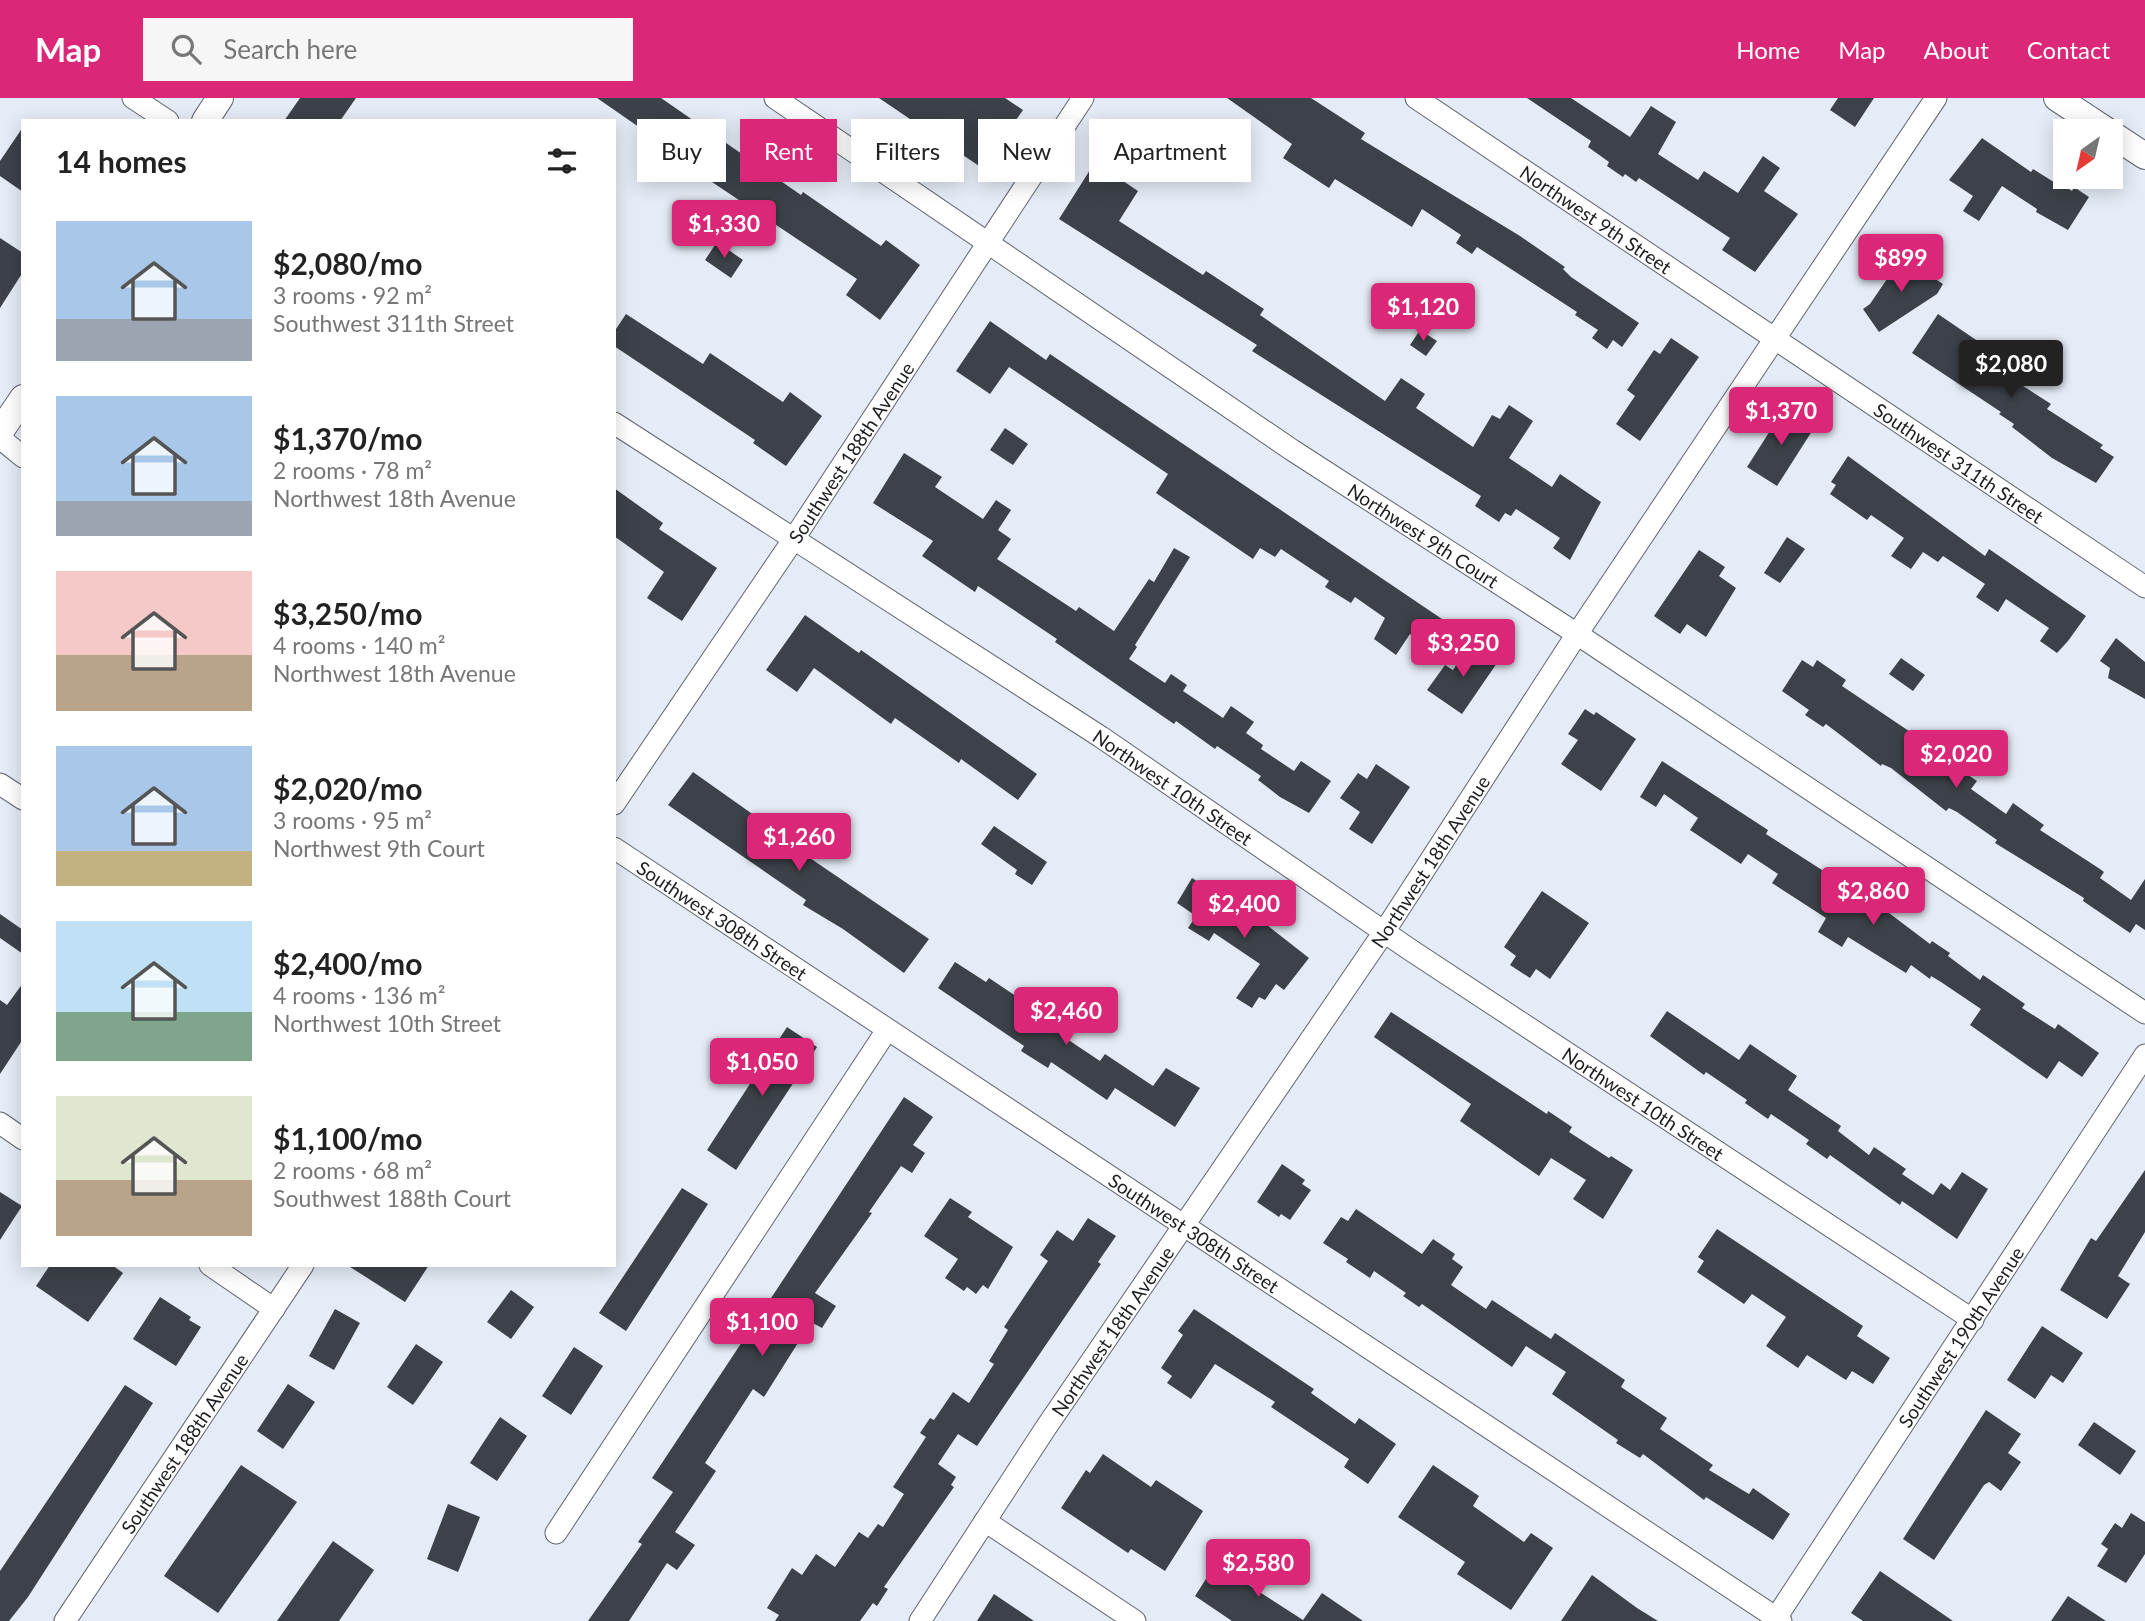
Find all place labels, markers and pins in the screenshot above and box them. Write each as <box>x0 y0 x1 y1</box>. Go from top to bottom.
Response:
pin: $1,330 <box>667 200 781 260</box>
pin: $899 <box>1860 234 1942 294</box>
pin: $1,120 <box>1366 284 1480 343</box>
pin: $2,080 <box>1954 341 2068 400</box>
pin: $1,370 <box>1724 388 1838 447</box>
pin: $3,250 <box>1406 620 1520 679</box>
pin: $2,020 <box>1899 730 2013 790</box>
pin: $1,260 <box>742 814 856 873</box>
pin: $2,860 <box>1816 868 1930 927</box>
pin: $2,400 <box>1187 880 1301 940</box>
pin: $2,460 <box>1009 988 1123 1047</box>
pin: $1,050 <box>705 1038 819 1098</box>
pin: $1,100 <box>705 1298 819 1358</box>
pin: $2,580 <box>1201 1540 1315 1599</box>

